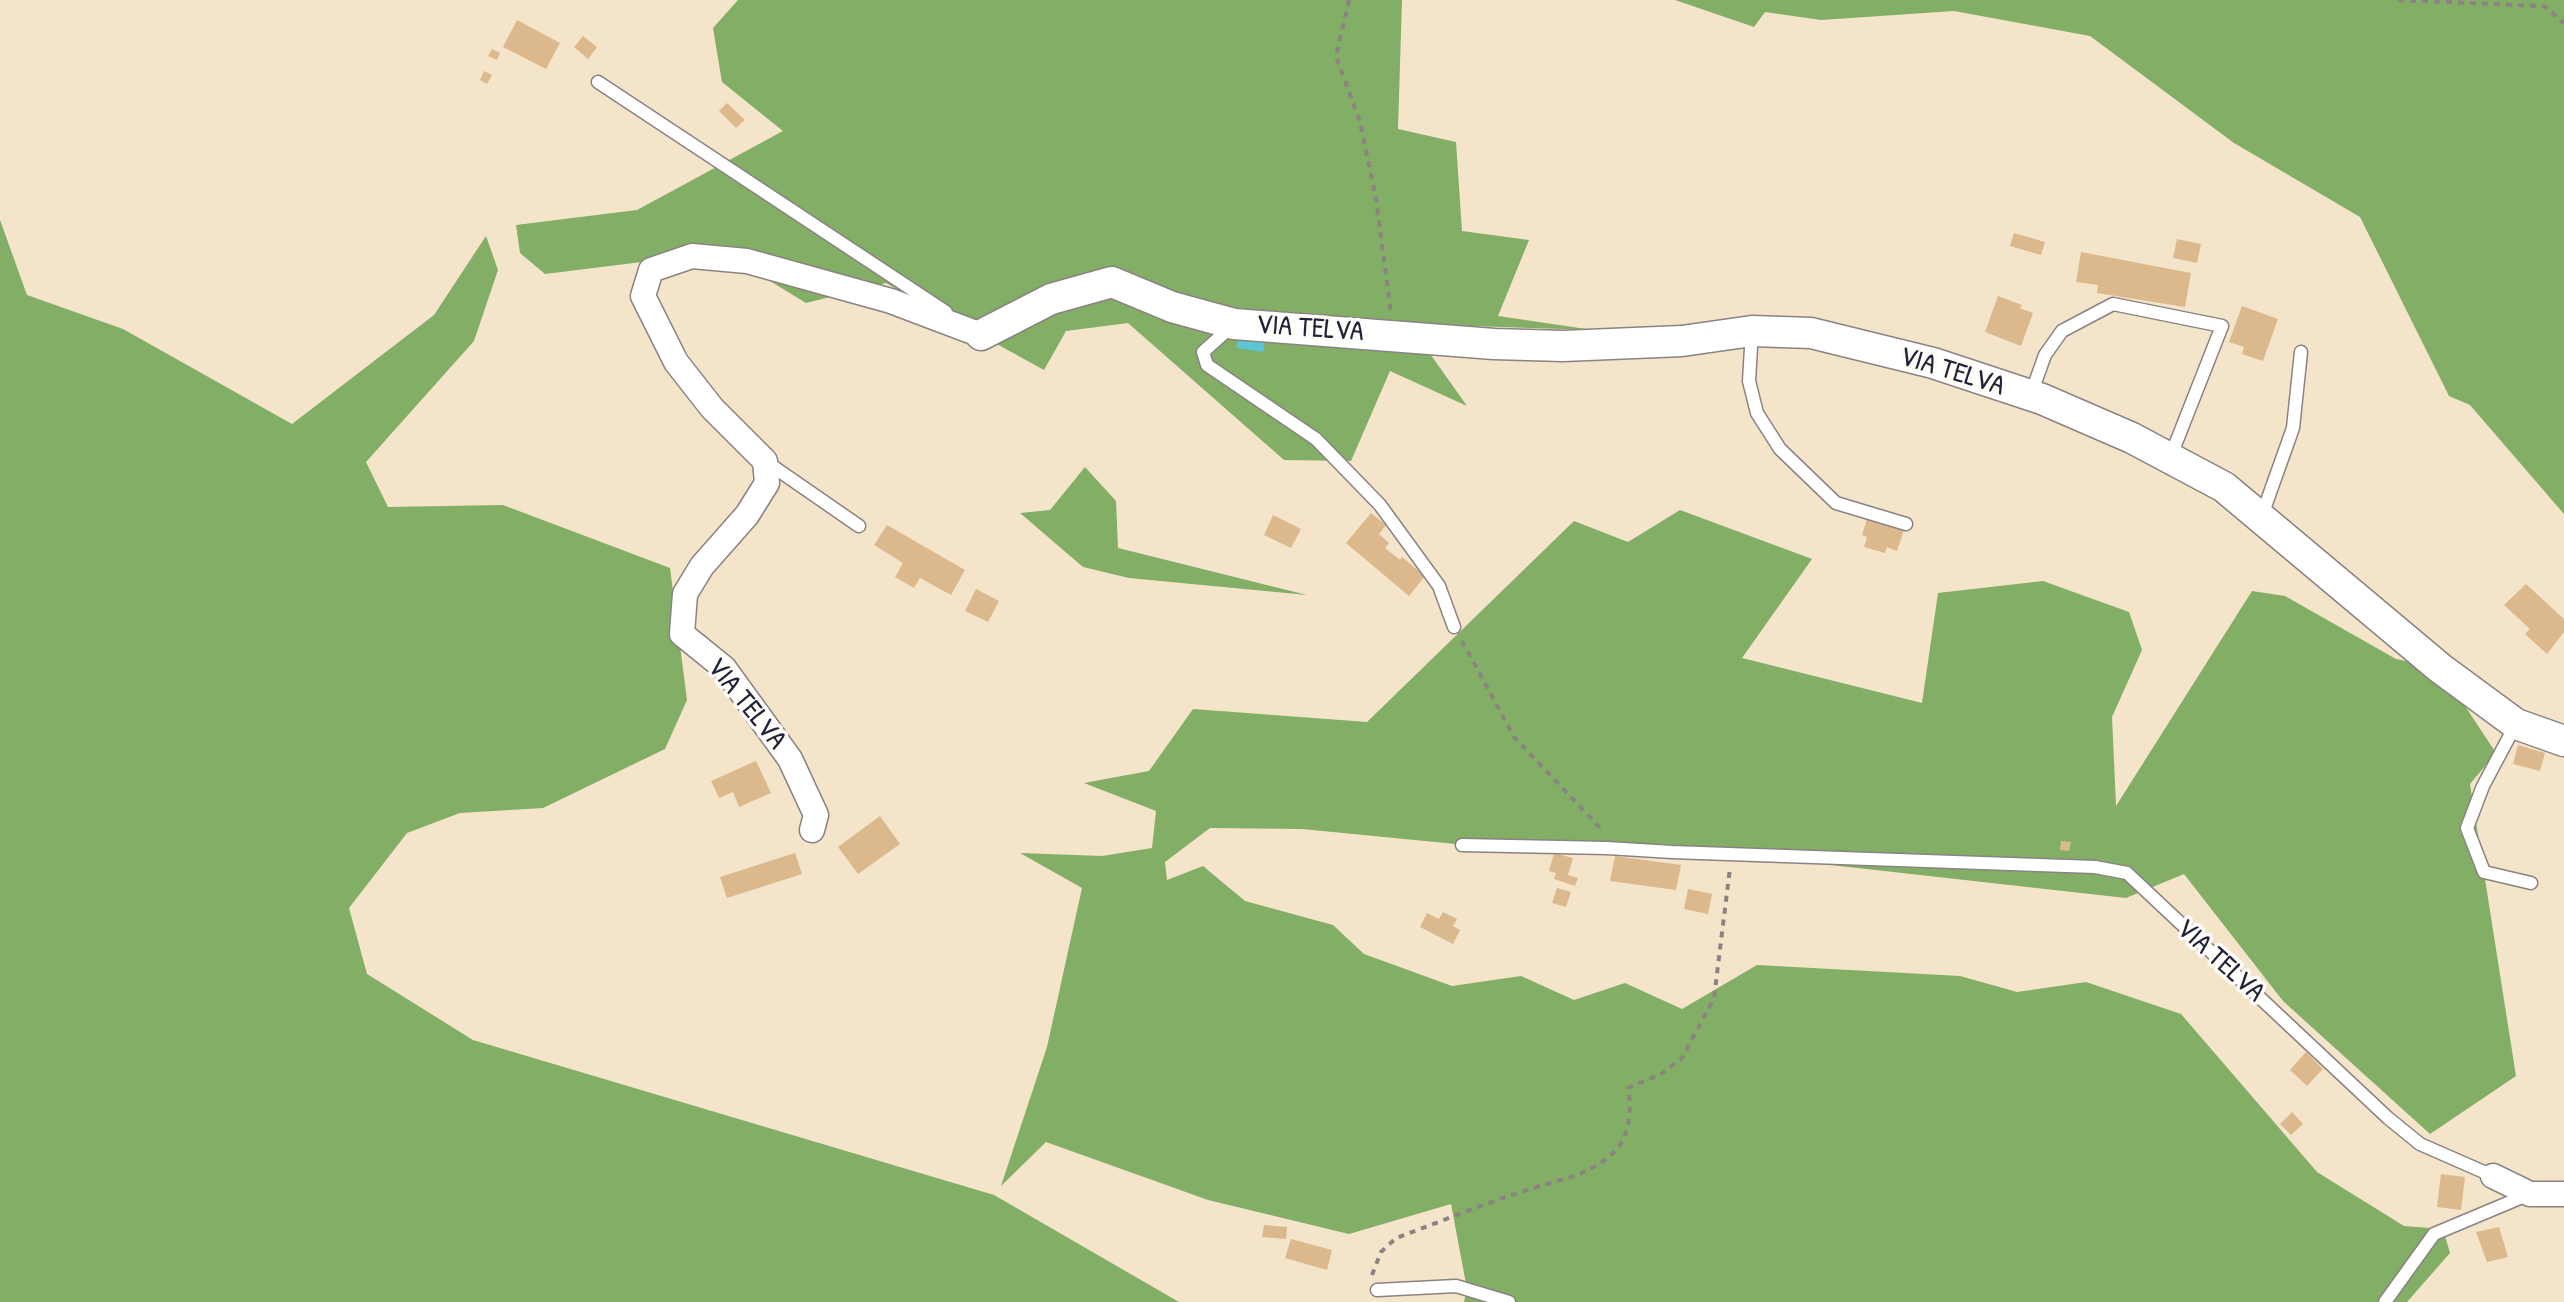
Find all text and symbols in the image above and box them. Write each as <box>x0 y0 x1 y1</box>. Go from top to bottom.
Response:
street label: VIA TELVA <box>1255 308 1365 350</box>
street label: VIA TELVA <box>1896 340 2008 404</box>
street label: VIA TELVA <box>699 652 793 756</box>
street label: VIA TELVA <box>2169 912 2271 1010</box>

